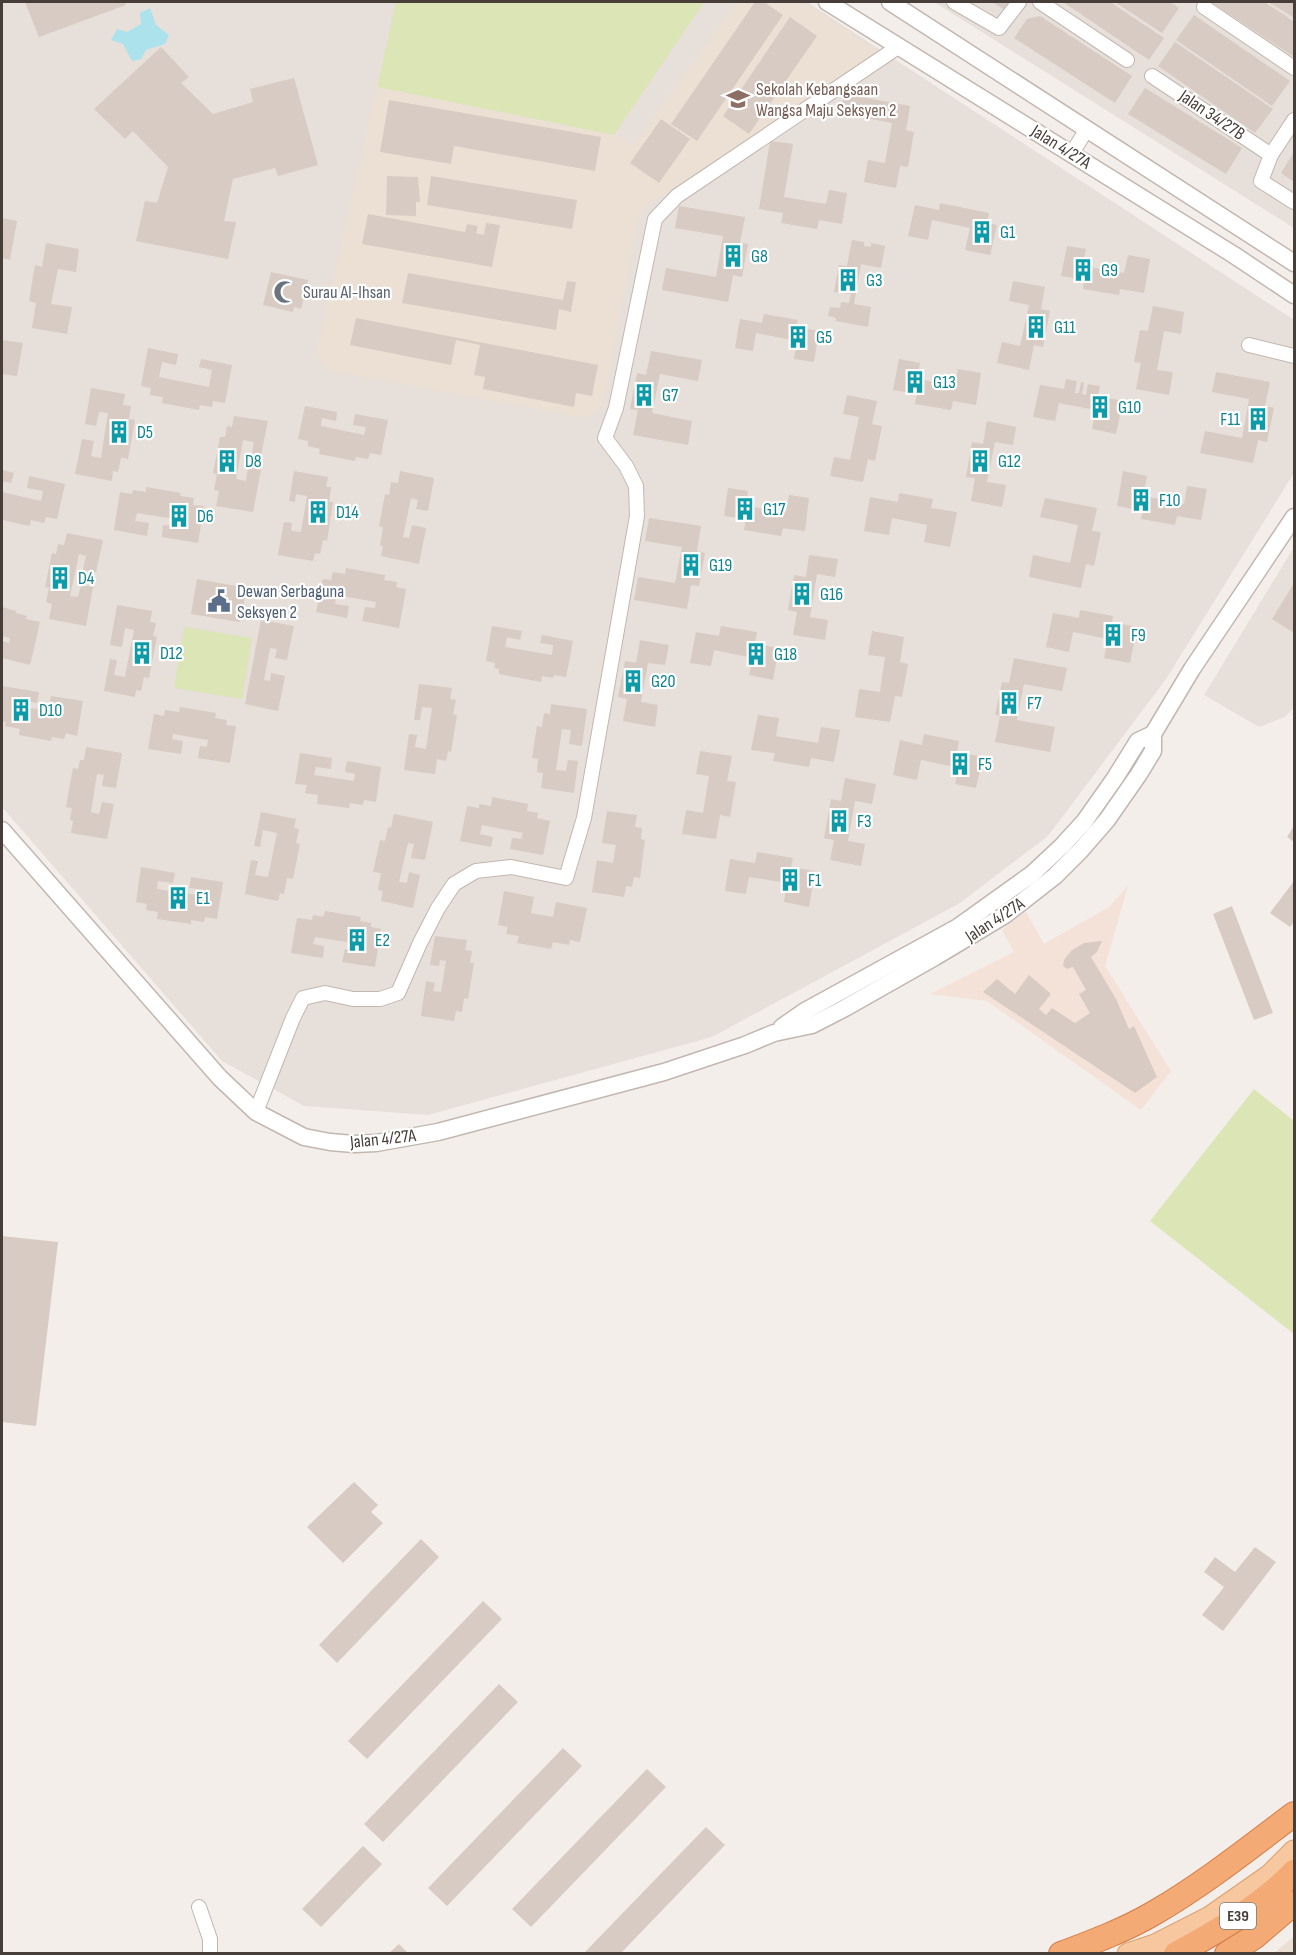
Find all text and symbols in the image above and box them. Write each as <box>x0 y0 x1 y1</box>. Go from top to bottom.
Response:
place label: Sekolah Kebangsaan Wangsa Maju Seksyen 2 <box>756 79 896 121</box>
street label: Jalan 34/27B <box>1174 85 1249 145</box>
school or university icon: Sekolah Kebangsaan Wangsa Maju Seksyen 2 <box>725 86 751 112</box>
street label: Jalan 4/27A <box>1026 120 1095 174</box>
building icon: G1 <box>969 219 995 245</box>
place label: G1 <box>1000 222 1016 243</box>
building icon: G8 <box>720 243 746 269</box>
place label: G8 <box>751 246 768 267</box>
building icon: G9 <box>1070 257 1096 283</box>
place label: G9 <box>1101 260 1118 281</box>
building icon: G3 <box>835 267 861 293</box>
place label: G3 <box>866 270 883 291</box>
mosque icon: Surau Al-Ihsan <box>272 279 298 305</box>
place label: Surau Al-Ihsan <box>303 282 391 303</box>
building icon: G11 <box>1023 314 1049 340</box>
place label: G11 <box>1054 317 1076 338</box>
building icon: G5 <box>785 324 811 350</box>
place label: G5 <box>816 327 832 348</box>
building icon: G13 <box>902 369 928 395</box>
place label: G13 <box>933 372 956 393</box>
building icon: G7 <box>631 382 657 408</box>
place label: G7 <box>662 385 679 406</box>
building icon: G10 <box>1087 394 1113 420</box>
place label: G10 <box>1118 397 1141 418</box>
building icon: F11 <box>1245 406 1271 432</box>
place label: F11 <box>1220 409 1241 430</box>
building icon: D5 <box>106 419 132 445</box>
place label: D5 <box>137 422 153 443</box>
building icon: D8 <box>214 448 240 474</box>
building icon: G12 <box>967 448 993 474</box>
place label: D8 <box>245 451 262 472</box>
place label: G12 <box>998 451 1021 472</box>
building icon: F10 <box>1128 487 1154 513</box>
place label: F10 <box>1159 490 1180 511</box>
building icon: G17 <box>732 496 758 522</box>
building icon: D14 <box>305 499 331 525</box>
place label: G17 <box>763 499 786 520</box>
place label: D14 <box>336 502 359 523</box>
building icon: D6 <box>166 503 192 529</box>
place label: D6 <box>197 506 214 527</box>
building icon: G19 <box>678 552 704 578</box>
place label: G19 <box>709 555 732 576</box>
building icon: D4 <box>47 565 73 591</box>
place label: D4 <box>78 568 95 589</box>
place label: Dewan Serbaguna Seksyen 2 <box>237 581 344 623</box>
building icon: G16 <box>789 581 815 607</box>
place label: G16 <box>820 584 843 605</box>
public building icon: Dewan Serbaguna Seksyen 2 <box>206 588 232 614</box>
building icon: F9 <box>1100 622 1126 648</box>
place label: F9 <box>1131 625 1146 646</box>
building icon: D12 <box>129 640 155 666</box>
building icon: G18 <box>743 641 769 667</box>
place label: D12 <box>160 643 183 664</box>
place label: G18 <box>774 644 797 665</box>
building icon: G20 <box>620 668 646 694</box>
place label: G20 <box>651 671 675 692</box>
building icon: F7 <box>996 690 1022 716</box>
place label: F7 <box>1027 693 1042 714</box>
building icon: D10 <box>8 697 34 723</box>
place label: D10 <box>39 700 62 721</box>
building icon: F5 <box>947 751 973 777</box>
place label: F5 <box>978 754 992 775</box>
building icon: F3 <box>826 808 852 834</box>
place label: F3 <box>857 811 871 832</box>
building icon: F1 <box>777 867 803 893</box>
place label: F1 <box>808 870 822 891</box>
building icon: E1 <box>165 885 191 911</box>
place label: E1 <box>196 888 210 909</box>
street label: Jalan 4/27A <box>961 893 1029 947</box>
building icon: E2 <box>344 927 370 953</box>
place label: E2 <box>375 930 390 951</box>
street label: Jalan 4/27A <box>348 1125 417 1153</box>
road number: E39 <box>1220 1903 1256 1929</box>

